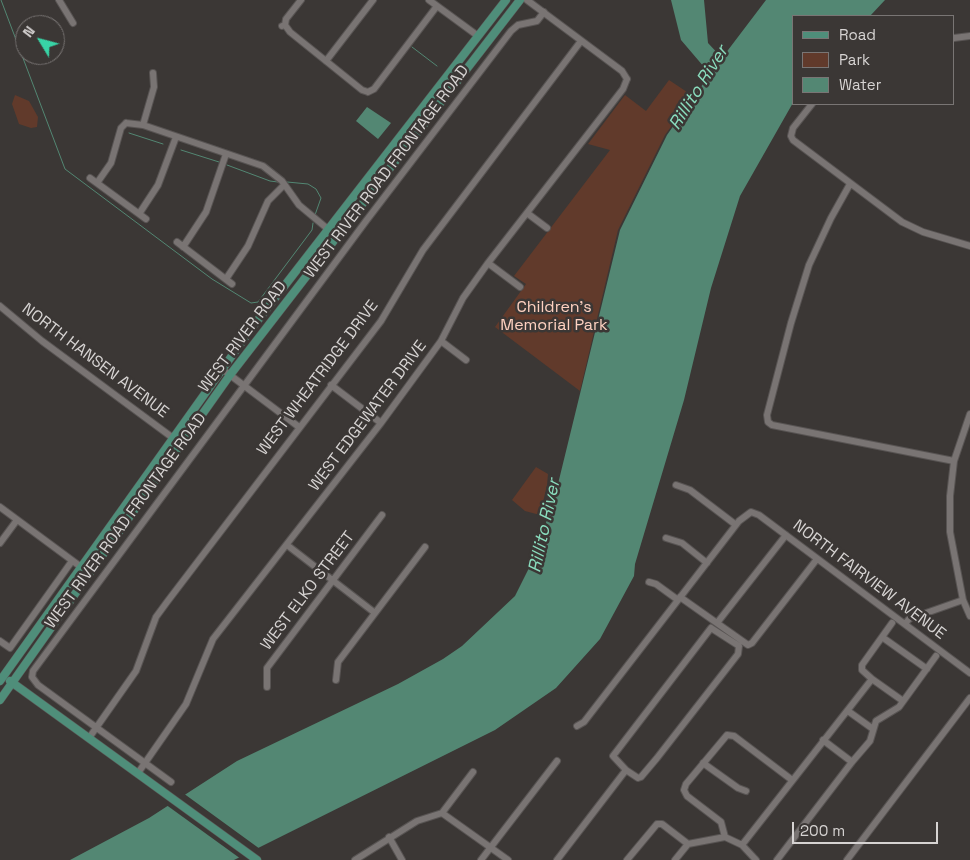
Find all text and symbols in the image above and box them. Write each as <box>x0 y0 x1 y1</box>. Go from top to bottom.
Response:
north arrow <box>15 15 65 65</box>
legend <box>792 15 955 105</box>
text: N <box>19 22 39 41</box>
text: Road <box>839 25 876 44</box>
water label: Rillito River <box>665 42 733 134</box>
text: Park <box>839 50 870 69</box>
street label: WEST RIVER ROAD FRONTAGE ROAD <box>301 62 473 282</box>
text: Water <box>839 75 881 94</box>
street label: WEST RIVER ROAD <box>195 278 291 396</box>
street label: WEST WHEATRIDGE DRIVE <box>253 297 383 459</box>
park label: Children's Memorial Park <box>500 298 608 336</box>
street label: NORTH HANSEN AVENUE <box>18 300 172 422</box>
street label: WEST EDGEWATER DRIVE <box>305 337 431 495</box>
street label: WEST RIVER ROAD FRONTAGE ROAD <box>41 410 211 632</box>
water label: Rillito River <box>525 477 565 575</box>
street label: NORTH FAIRVIEW AVENUE <box>789 516 949 644</box>
street label: WEST ELKO STREET <box>257 528 359 654</box>
scale bar <box>795 812 941 844</box>
text: 200 m <box>800 821 845 840</box>

